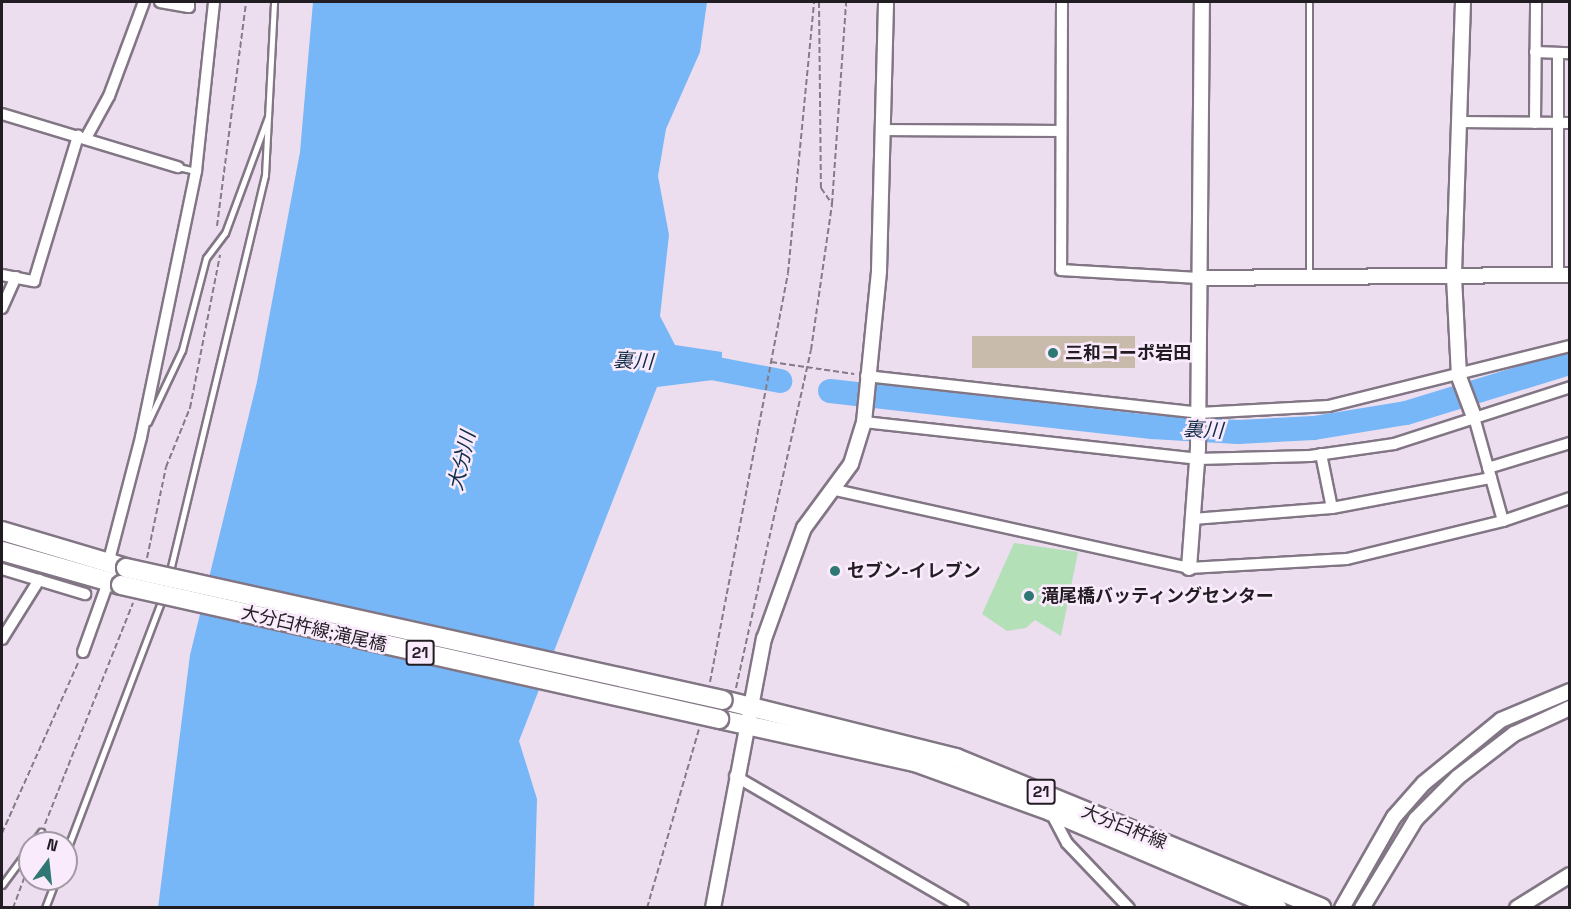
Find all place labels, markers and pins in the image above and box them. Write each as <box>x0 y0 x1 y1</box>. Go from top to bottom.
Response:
place label: 三和コーポ岩田 <box>1065 342 1191 364</box>
marker: 三和コーポ岩田 <box>1046 346 1060 360</box>
place label: セブン-イレブン <box>847 560 981 582</box>
marker: セブン-イレブン <box>828 564 842 578</box>
place label: 滝尾橋バッティングセンター <box>1041 585 1275 607</box>
marker: 滝尾橋バッティングセンター <box>1022 589 1036 603</box>

